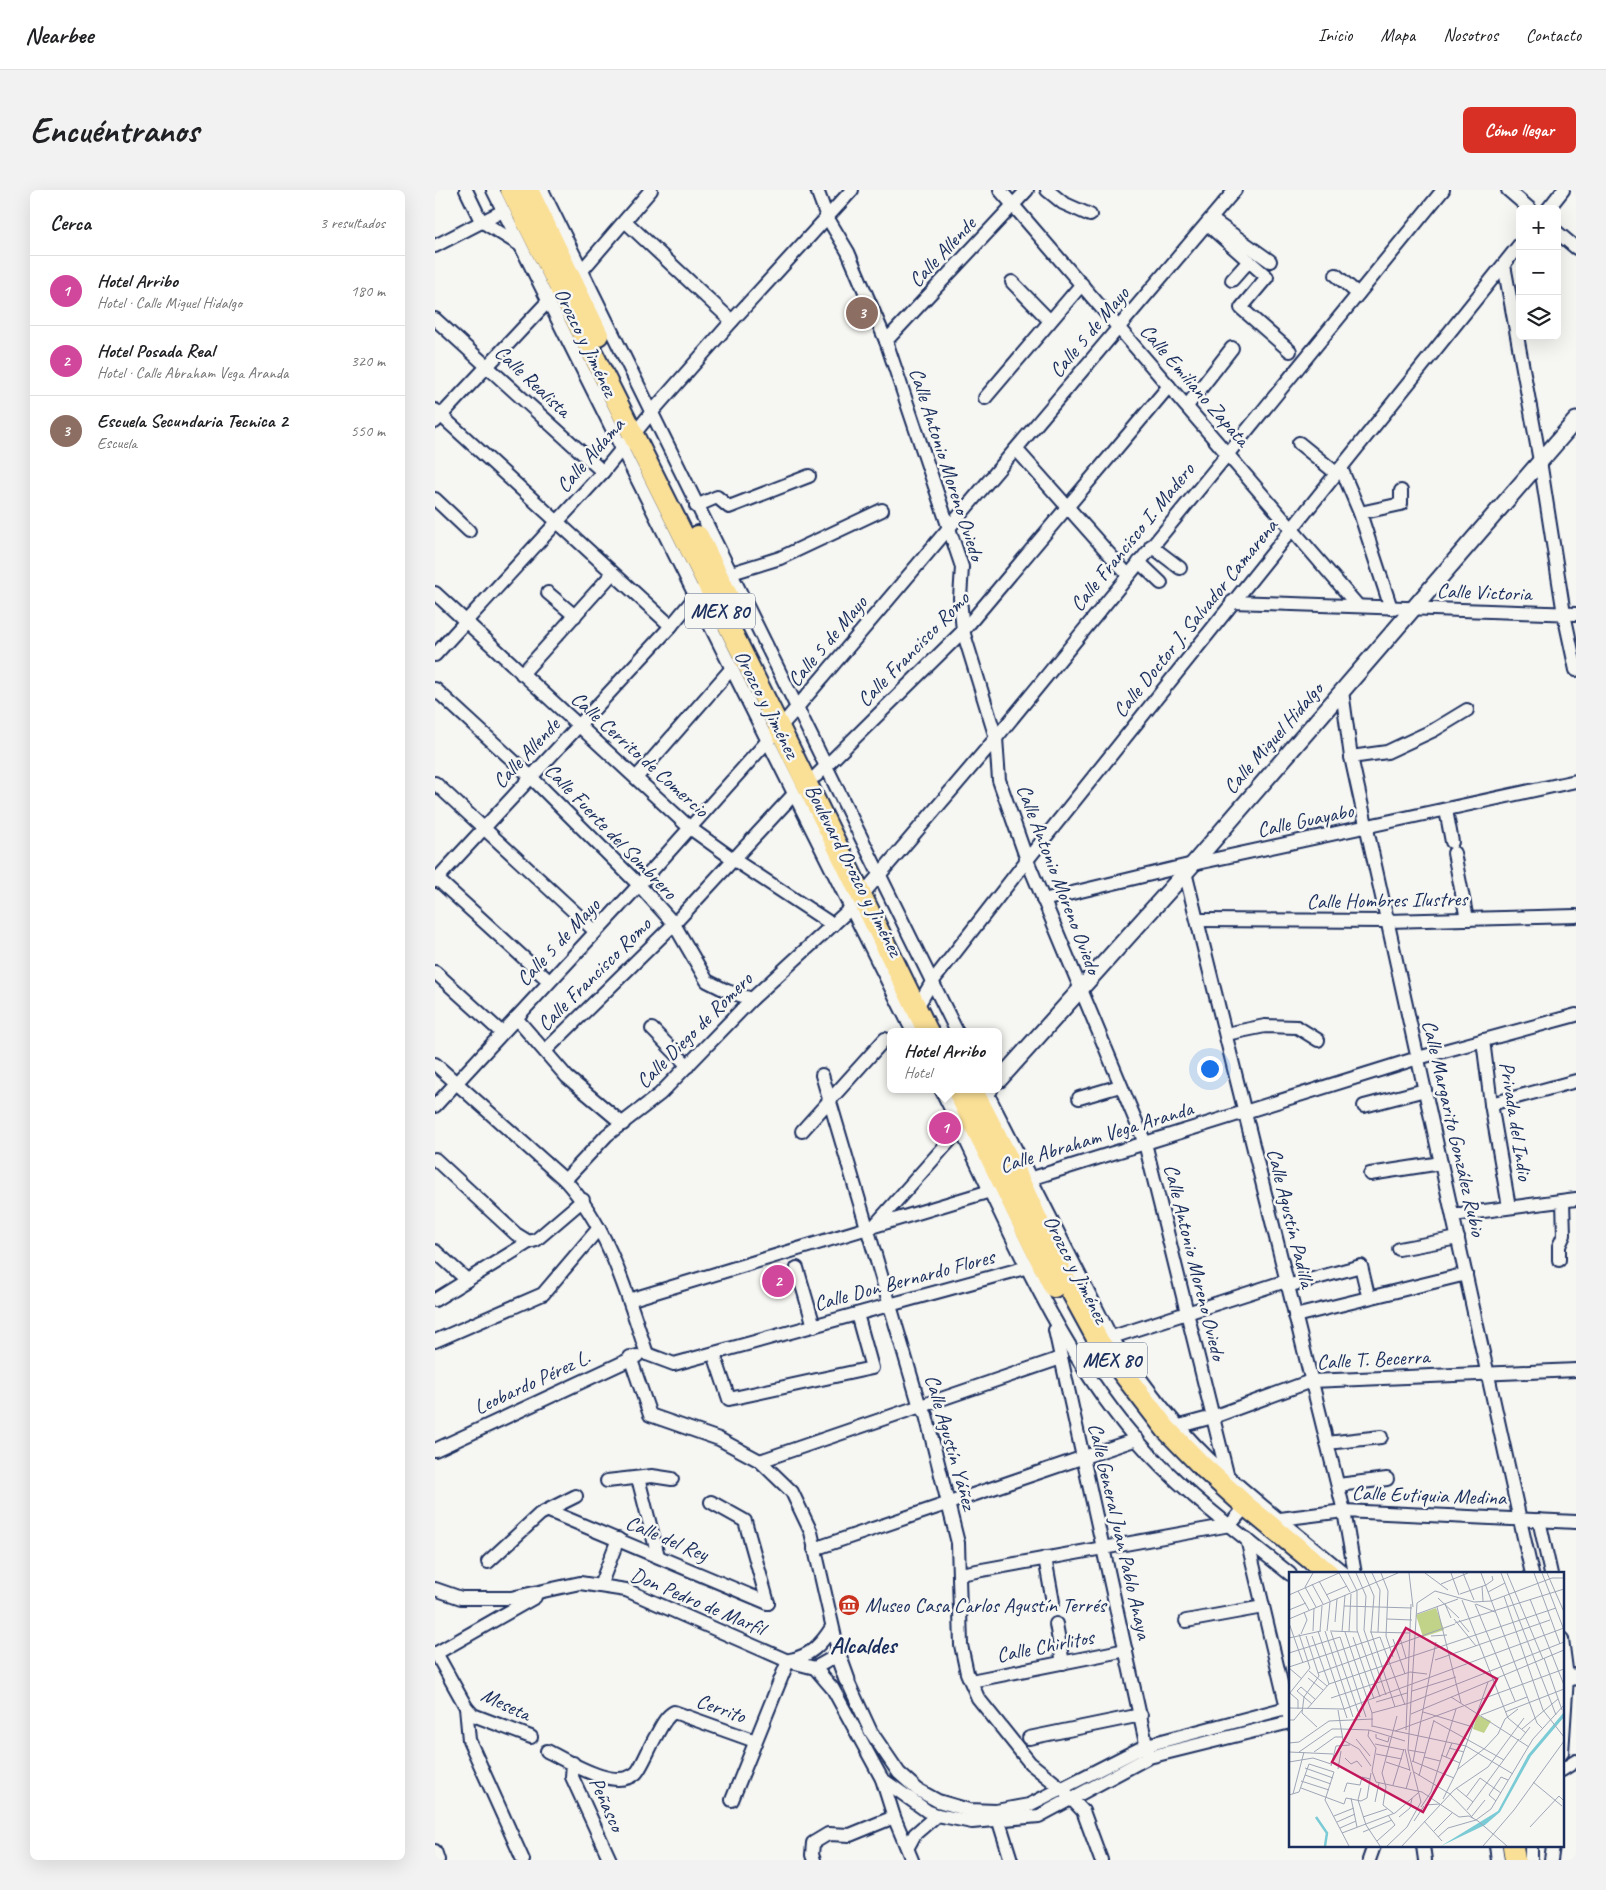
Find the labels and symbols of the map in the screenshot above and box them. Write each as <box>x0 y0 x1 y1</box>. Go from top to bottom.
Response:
street label: Calle Allende <box>903 210 983 293</box>
street label: Calle 5 de Mayo <box>1043 280 1136 383</box>
street label: Orozco y Jiménez <box>549 283 624 403</box>
pin: 3 <box>846 294 878 332</box>
street label: Calle Emiliano Zapata <box>1135 318 1257 454</box>
street label: Calle Realista <box>489 339 578 424</box>
street label: Calle Antonio Moreno Oviedo <box>904 364 991 566</box>
street label: Calle Aldama <box>550 411 631 498</box>
street label: Calle Francisco I. Madero <box>1064 456 1201 617</box>
street label: Calle Doctor J. Salvador Camarena <box>1107 512 1284 723</box>
street label: Calle Victoria <box>1436 577 1534 607</box>
street label: Calle Francisco Romo <box>851 585 976 712</box>
street label: Calle 5 de Mayo <box>781 589 874 692</box>
road number: MEX 80 <box>685 594 755 628</box>
street label: Orozco y Jiménez <box>729 646 806 764</box>
street label: Calle Miguel Hidalgo <box>1217 675 1330 799</box>
street label: Calle Cerrito de Comercio <box>566 685 715 824</box>
street label: Calle Allende <box>487 711 567 794</box>
street label: Calle Fuerte del Sombrero <box>539 757 684 906</box>
street label: Boulevard Orozco y Jiménez <box>799 780 910 963</box>
street label: Calle Antonio Moreno Oviedo <box>1011 781 1108 980</box>
street label: Calle Guayabo <box>1255 797 1357 843</box>
street label: Calle Hombres Ilustres <box>1306 886 1469 914</box>
street label: Calle 5 de Mayo <box>511 891 606 991</box>
street label: Calle Francisco Romo <box>532 910 658 1036</box>
street label: Calle Diego de Romero <box>630 965 759 1094</box>
street label: Calle Margarito González Rubio <box>1416 1017 1492 1240</box>
your location <box>1197 1056 1223 1082</box>
street label: Privada del Indio <box>1494 1060 1538 1184</box>
street label: Calle Abraham Vega Aranda <box>996 1095 1197 1179</box>
pin: 1 <box>929 1109 961 1147</box>
street label: Calle Agustín Padilla <box>1261 1146 1321 1293</box>
street label: Calle Antonio Moreno Oviedo <box>1158 1161 1233 1365</box>
street label: Orozco y Jiménez <box>1038 1211 1115 1329</box>
street label: Calle Don Bernardo Flores <box>811 1243 999 1317</box>
pin: 2 <box>762 1262 794 1300</box>
road number: MEX 80 <box>1077 1342 1147 1378</box>
street label: Leobardo Pérez L. <box>470 1343 595 1420</box>
street label: Calle T. Becerra <box>1316 1343 1432 1375</box>
street label: Calle Agustín Yáñez <box>919 1372 983 1515</box>
street label: Calle General Juan Pablo Anaya <box>1083 1421 1158 1643</box>
street label: Calle Eutiquia Medina <box>1351 1479 1508 1511</box>
street label: Calle del Rey <box>622 1509 714 1568</box>
street label: Don Pedro de Marfil <box>627 1561 772 1642</box>
inset map <box>1289 1572 1563 1848</box>
place label: Museo Casa Carlos Agustín Terrés <box>865 1592 1107 1618</box>
museum icon: Museo Casa Carlos Agustín Terrés <box>837 1593 861 1617</box>
street label: Calle Chirlitos <box>994 1624 1097 1668</box>
district label: Alcaldes <box>830 1630 899 1660</box>
street label: Meseta <box>477 1681 537 1728</box>
street label: Cerrito <box>693 1687 750 1729</box>
street label: Peñasco <box>584 1773 631 1838</box>

